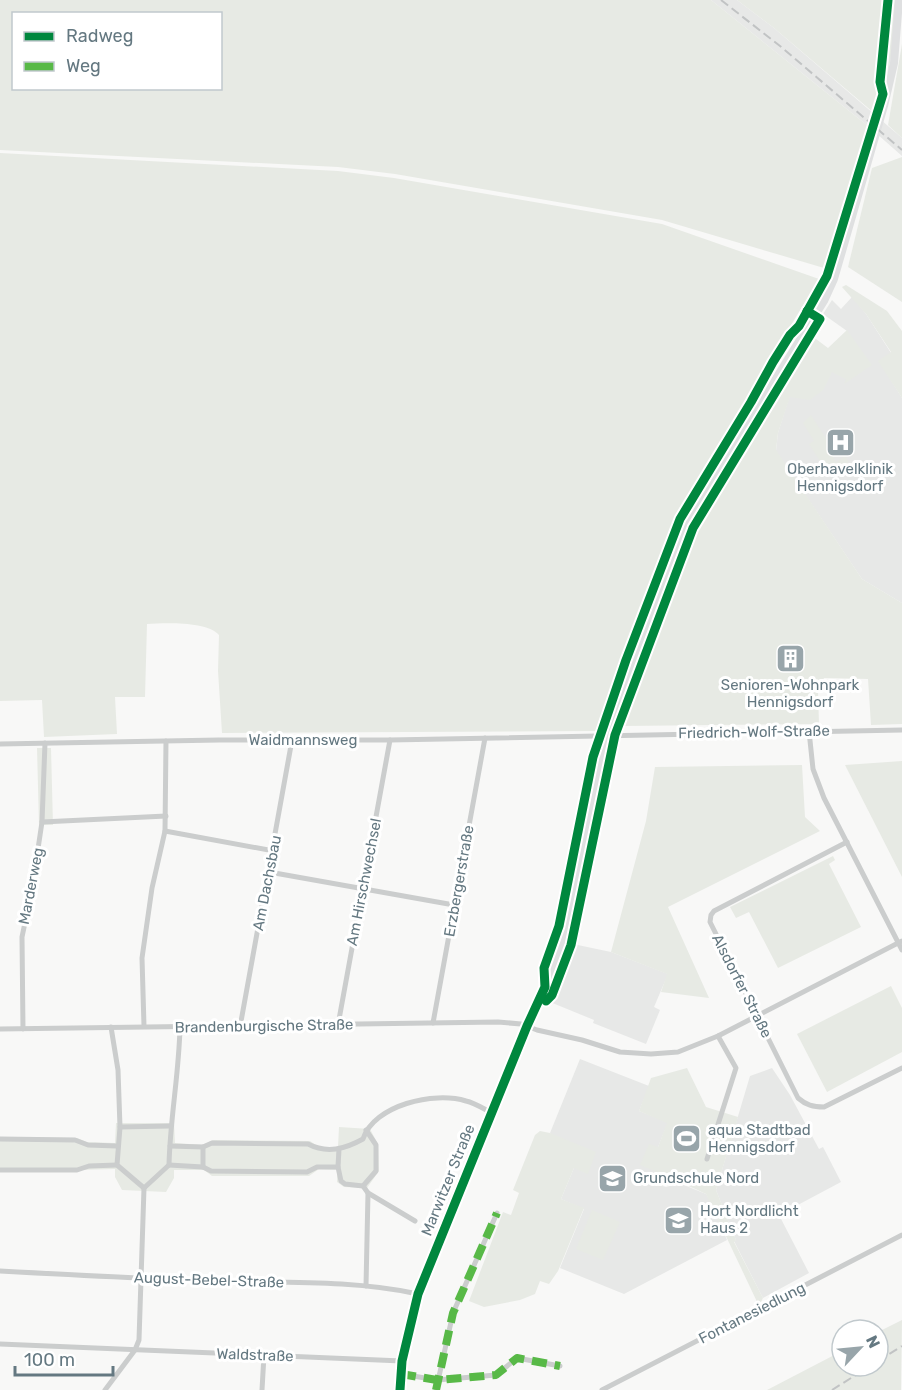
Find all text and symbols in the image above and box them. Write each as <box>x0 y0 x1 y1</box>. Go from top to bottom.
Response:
legend <box>12 12 222 90</box>
text: Radweg <box>66 25 133 47</box>
text: Weg <box>66 55 101 77</box>
hospital icon: Oberhavelklinik Hennigsdorf <box>824 426 856 458</box>
place label: Oberhavelklinik Hennigsdorf <box>787 460 893 495</box>
building icon: Senioren-Wohnpark Hennigsdorf <box>774 642 806 674</box>
place label: Senioren-Wohnpark Hennigsdorf <box>721 676 859 711</box>
street label: Friedrich-Wolf-Straße <box>678 722 830 742</box>
street label: Waidmannsweg <box>249 731 357 749</box>
street label: Am Hirschwechsel <box>343 817 385 947</box>
street label: Erzbergerstraße <box>440 824 478 938</box>
street label: Am Dachsbau <box>249 834 285 932</box>
street label: Marderweg <box>15 846 47 926</box>
street label: Alsdorfer Straße <box>708 931 776 1041</box>
street label: Brandenburgische Straße <box>174 1015 354 1037</box>
place label: aqua Stadtbad Hennigsdorf <box>708 1121 811 1156</box>
street label: Marwitzer Straße <box>417 1122 479 1238</box>
sports icon: aqua Stadtbad Hennigsdorf <box>671 1123 703 1155</box>
school or university icon: Grundschule Nord <box>596 1162 628 1194</box>
place label: Grundschule Nord <box>633 1169 759 1187</box>
place label: Hort Nordlicht Haus 2 <box>700 1202 799 1237</box>
school or university icon: Hort Nordlicht Haus 2 <box>663 1204 695 1236</box>
street label: August-Bebel-Straße <box>134 1268 284 1292</box>
street label: Fontanesiedlung <box>696 1278 808 1348</box>
north arrow <box>830 1318 890 1378</box>
text: N <box>862 1332 884 1351</box>
scale bar <box>15 1339 112 1377</box>
street label: Waldstraße <box>216 1345 294 1365</box>
text: 100 m <box>24 1349 75 1371</box>

